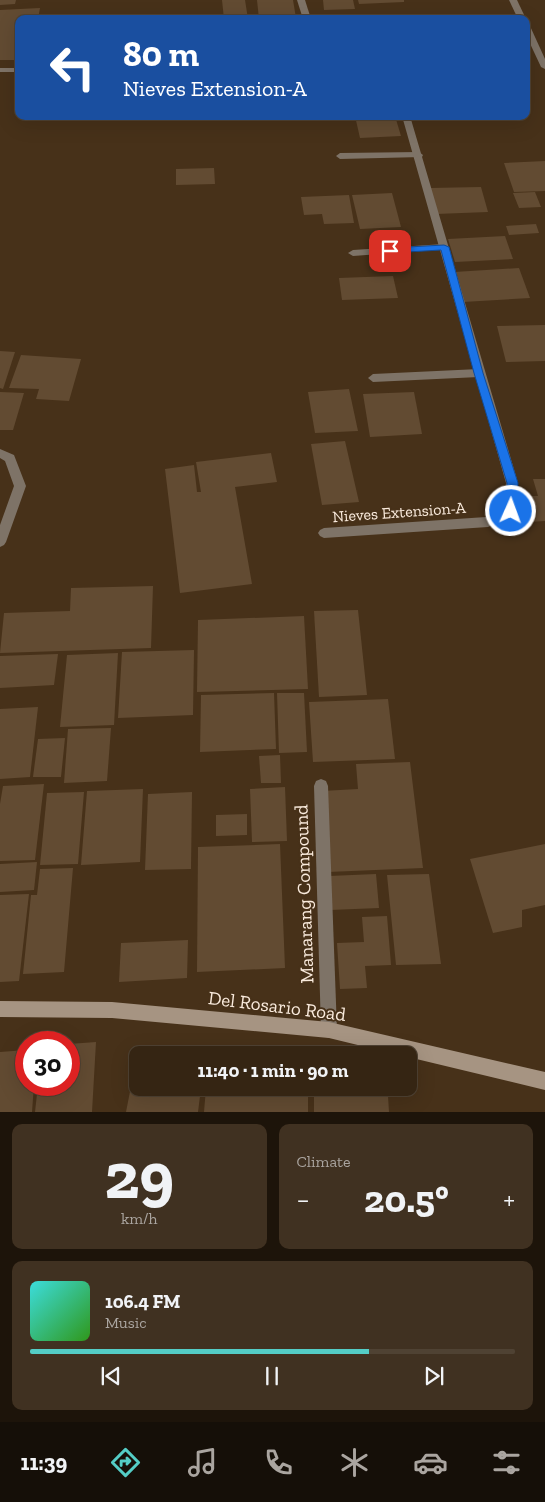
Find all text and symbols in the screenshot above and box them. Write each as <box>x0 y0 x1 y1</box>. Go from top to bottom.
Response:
text: 80 m <box>123 33 199 75</box>
icon: left <box>40 35 105 100</box>
text: Nieves Extension-A <box>123 75 307 102</box>
pin <box>369 230 411 272</box>
icon: arrive <box>376 237 404 265</box>
position arrow <box>484 484 536 536</box>
street label: Nieves Extension-A <box>332 498 467 526</box>
street label: Manarang Compound <box>289 804 319 984</box>
street label: Del Rosario Road <box>207 986 348 1026</box>
speed limit sign: 30 <box>15 1031 80 1096</box>
text: 11:40 · 1 min · 90 m <box>198 1059 348 1082</box>
text: 29 <box>104 1137 174 1215</box>
text: Climate <box>297 1152 351 1171</box>
text: 20.5° <box>364 1176 449 1222</box>
text: − <box>297 1183 310 1216</box>
text: + <box>503 1183 515 1216</box>
text: km/h <box>121 1209 158 1228</box>
text: 106.4 FM <box>105 1290 180 1313</box>
text: Music <box>105 1313 147 1332</box>
icon: previous <box>97 1362 125 1390</box>
icon: pause <box>258 1362 286 1390</box>
icon: next <box>420 1362 448 1390</box>
icon: directions <box>108 1445 143 1480</box>
icon: music <box>185 1445 220 1480</box>
icon: phone <box>261 1445 296 1480</box>
icon: climate <box>337 1445 372 1480</box>
icon: car <box>413 1445 448 1480</box>
icon: filters <box>489 1445 524 1480</box>
text: 11:39 <box>21 1449 67 1476</box>

